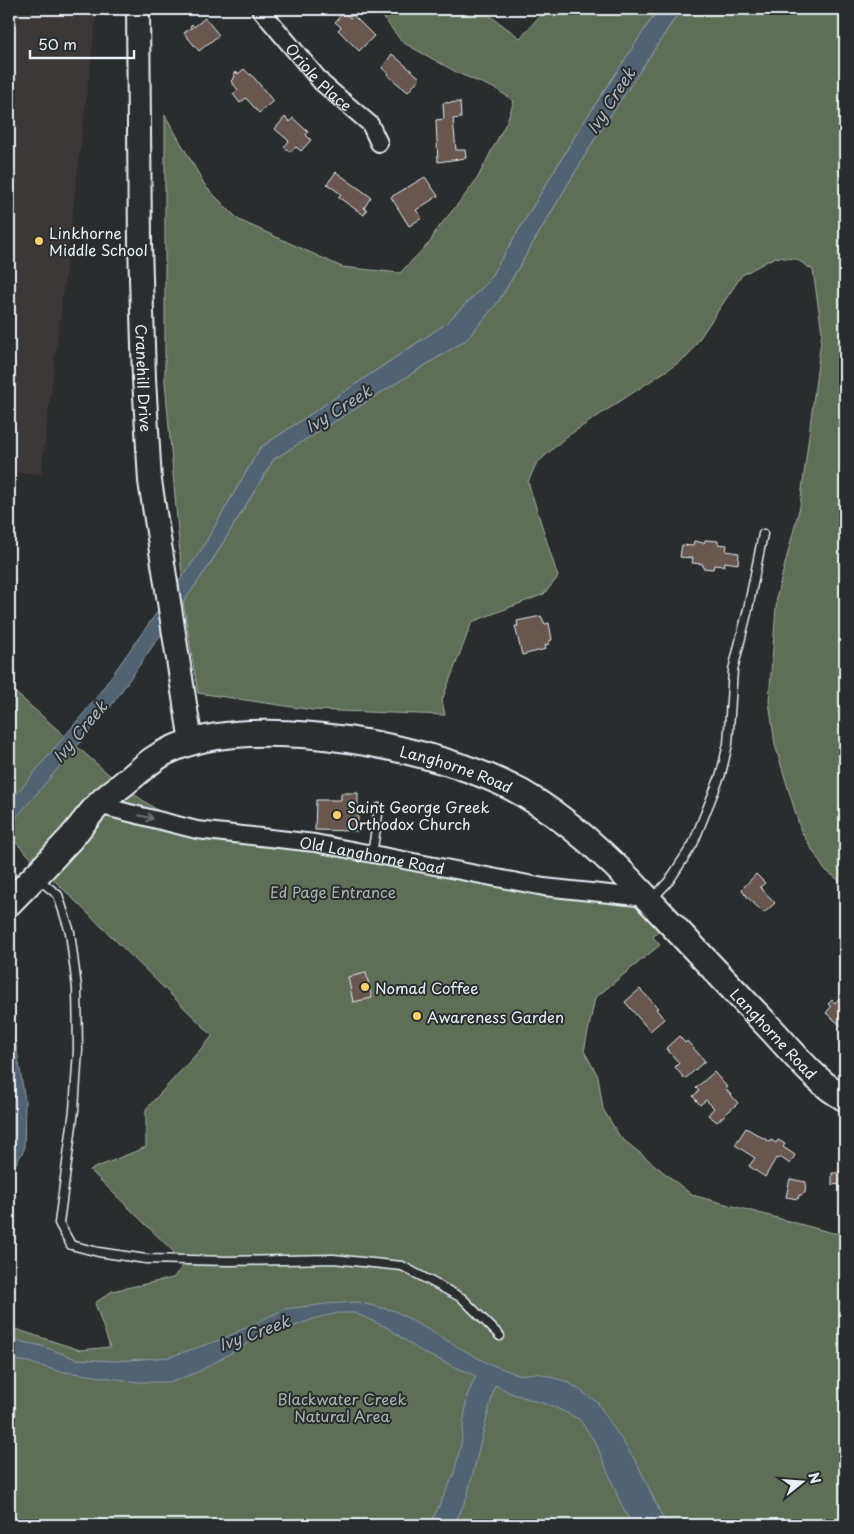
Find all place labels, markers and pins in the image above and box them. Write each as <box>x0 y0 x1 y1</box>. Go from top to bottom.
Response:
place label: Linkhorne Middle School <box>49 221 148 261</box>
marker: Linkhorne Middle School <box>33 235 45 247</box>
place label: Saint George Greek Orthodox Church <box>347 795 490 835</box>
marker: Saint George Greek Orthodox Church <box>331 809 343 821</box>
place label: Nomad Coffee <box>375 976 479 999</box>
marker: Nomad Coffee <box>359 981 371 993</box>
place label: Awareness Garden <box>427 1005 564 1028</box>
marker: Awareness Garden <box>411 1010 423 1022</box>

